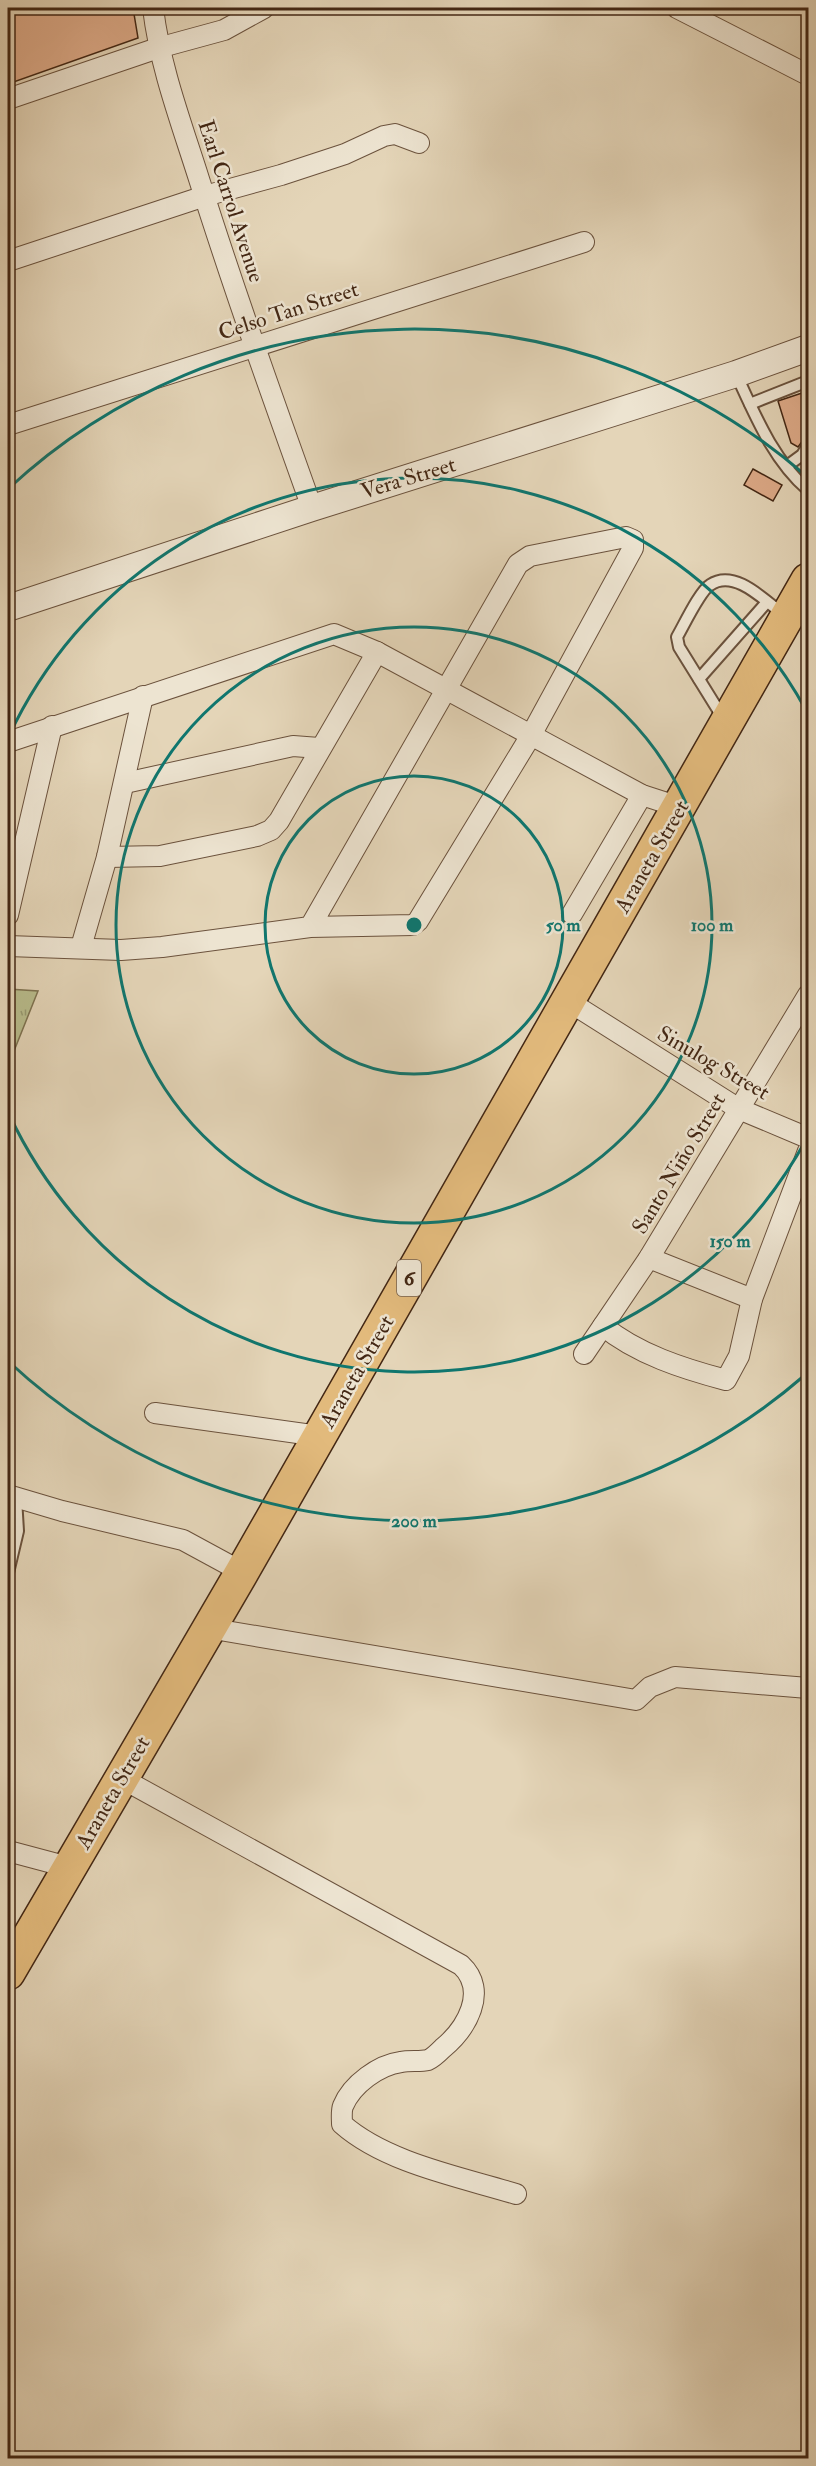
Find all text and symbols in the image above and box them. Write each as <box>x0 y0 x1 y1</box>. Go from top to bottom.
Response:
street label: Earl Carrol Avenue <box>192 117 270 286</box>
street label: Celso Tan Street <box>215 275 362 347</box>
street label: Vera Street <box>357 450 459 506</box>
street label: Araneta Street <box>608 795 695 919</box>
text: 50 m <box>546 914 581 937</box>
text: 100 m <box>691 914 734 937</box>
centre of rings <box>404 915 424 935</box>
street label: Sinulog Street <box>652 1019 775 1106</box>
street label: Santo Niño Street <box>626 1088 732 1239</box>
text: 150 m <box>709 1230 752 1253</box>
road number: 6 <box>397 1260 421 1296</box>
street label: Araneta Street <box>313 1310 400 1434</box>
text: 200 m <box>391 1510 438 1533</box>
street label: Araneta Street <box>69 1731 156 1855</box>

